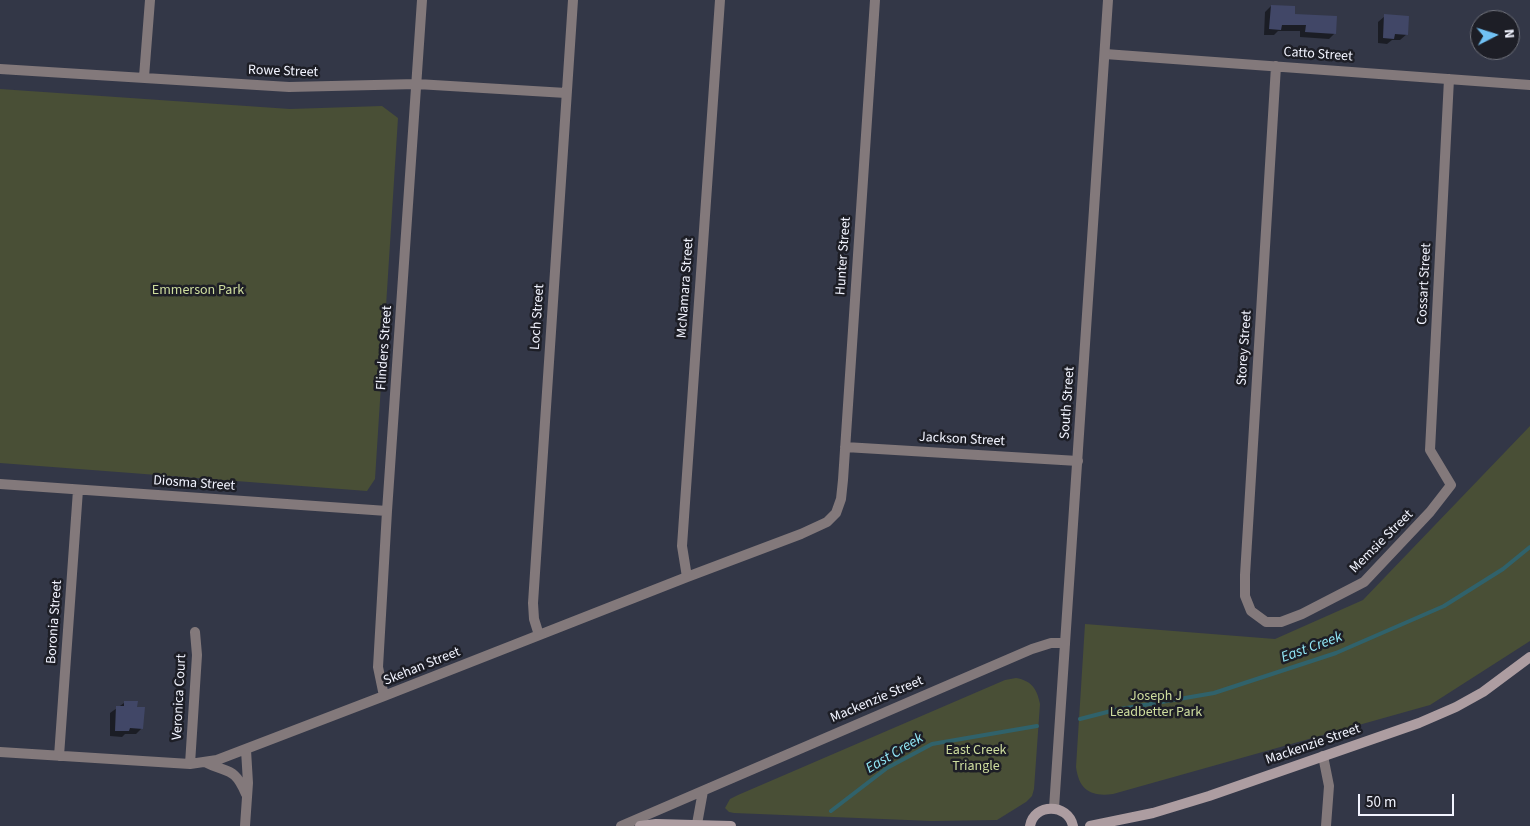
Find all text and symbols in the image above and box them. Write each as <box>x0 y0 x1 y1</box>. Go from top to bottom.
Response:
north arrow <box>1470 10 1520 60</box>
text: N <box>1499 28 1519 39</box>
street label: Catto Street <box>1283 44 1353 66</box>
street label: Rowe Street <box>248 62 318 82</box>
street label: Hunter Street <box>833 216 855 296</box>
street label: McNamara Street <box>674 237 698 339</box>
street label: Cossart Street <box>1414 243 1436 325</box>
park label: Emmerson Park <box>152 283 244 299</box>
street label: Loch Street <box>527 283 549 351</box>
street label: Flinders Street <box>374 305 396 391</box>
street label: Storey Street <box>1234 310 1256 386</box>
street label: South Street <box>1057 366 1079 440</box>
street label: Jackson Street <box>919 429 1005 451</box>
street label: Diosma Street <box>153 473 235 495</box>
street label: Memsie Street <box>1347 507 1417 577</box>
street label: Boronia Street <box>44 579 66 665</box>
water label: East Creek <box>1279 629 1345 667</box>
street label: Skehan Street <box>381 644 463 690</box>
street label: Veronica Court <box>169 653 191 741</box>
street label: Mackenzie Street <box>828 673 926 727</box>
park label: Joseph J Leadbetter Park <box>1110 689 1202 722</box>
street label: Mackenzie Street <box>1263 721 1363 769</box>
water label: East Creek <box>863 730 927 778</box>
park label: East Creek Triangle <box>945 743 1007 776</box>
scale bar <box>1360 784 1456 816</box>
text: 50 m <box>1366 792 1396 813</box>

